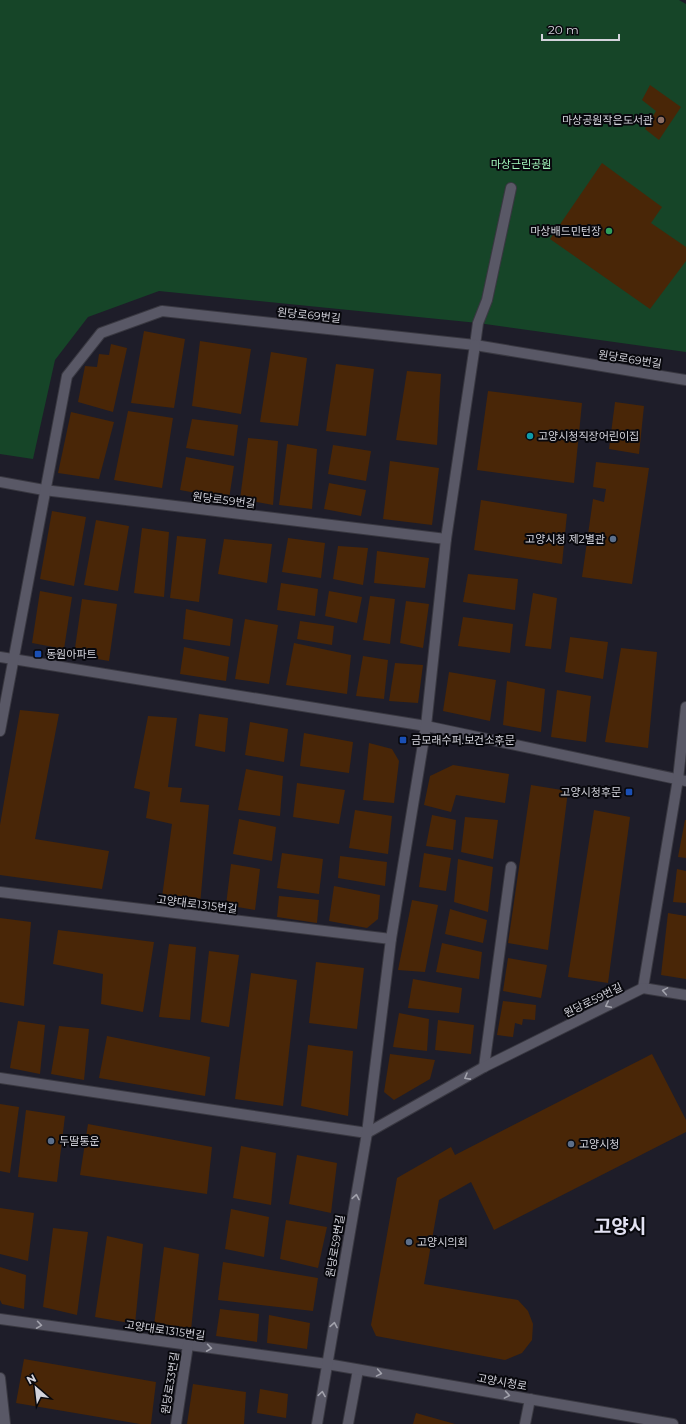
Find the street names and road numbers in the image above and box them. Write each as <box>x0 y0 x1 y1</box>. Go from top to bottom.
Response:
street label: 원당로69번길 <box>276 305 342 325</box>
street label: 원당로69번길 <box>597 347 663 371</box>
street label: 원당로59번길 <box>192 489 256 511</box>
street label: 고양대로1315번길 <box>156 892 238 916</box>
street label: 원당로59번길 <box>561 980 625 1020</box>
street label: 원당로59번길 <box>323 1214 347 1278</box>
street label: 고양대로1315번길 <box>124 1317 206 1343</box>
street label: 원당로33번길 <box>158 1351 182 1415</box>
street label: 고양시청로 <box>476 1371 528 1393</box>

